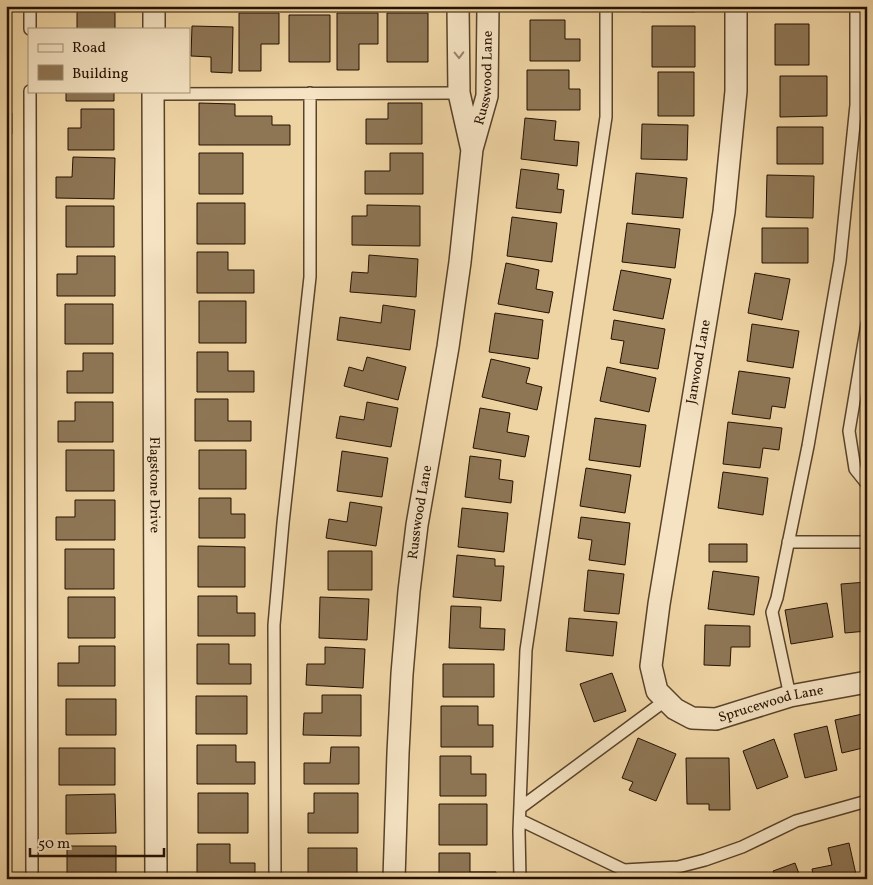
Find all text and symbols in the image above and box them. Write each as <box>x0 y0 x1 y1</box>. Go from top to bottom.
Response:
legend <box>28 28 190 92</box>
street label: Russwood Lane <box>470 30 497 127</box>
text: Road <box>72 38 106 59</box>
one-way arrow <box>454 52 464 59</box>
text: Building <box>72 64 129 85</box>
street label: Janwood Lane <box>682 318 716 406</box>
street label: Flagstone Drive <box>145 437 164 534</box>
street label: Russwood Lane <box>403 463 437 561</box>
street label: Sprucewood Lane <box>716 681 825 727</box>
scale bar <box>30 825 164 857</box>
text: 50 m <box>38 834 70 855</box>

